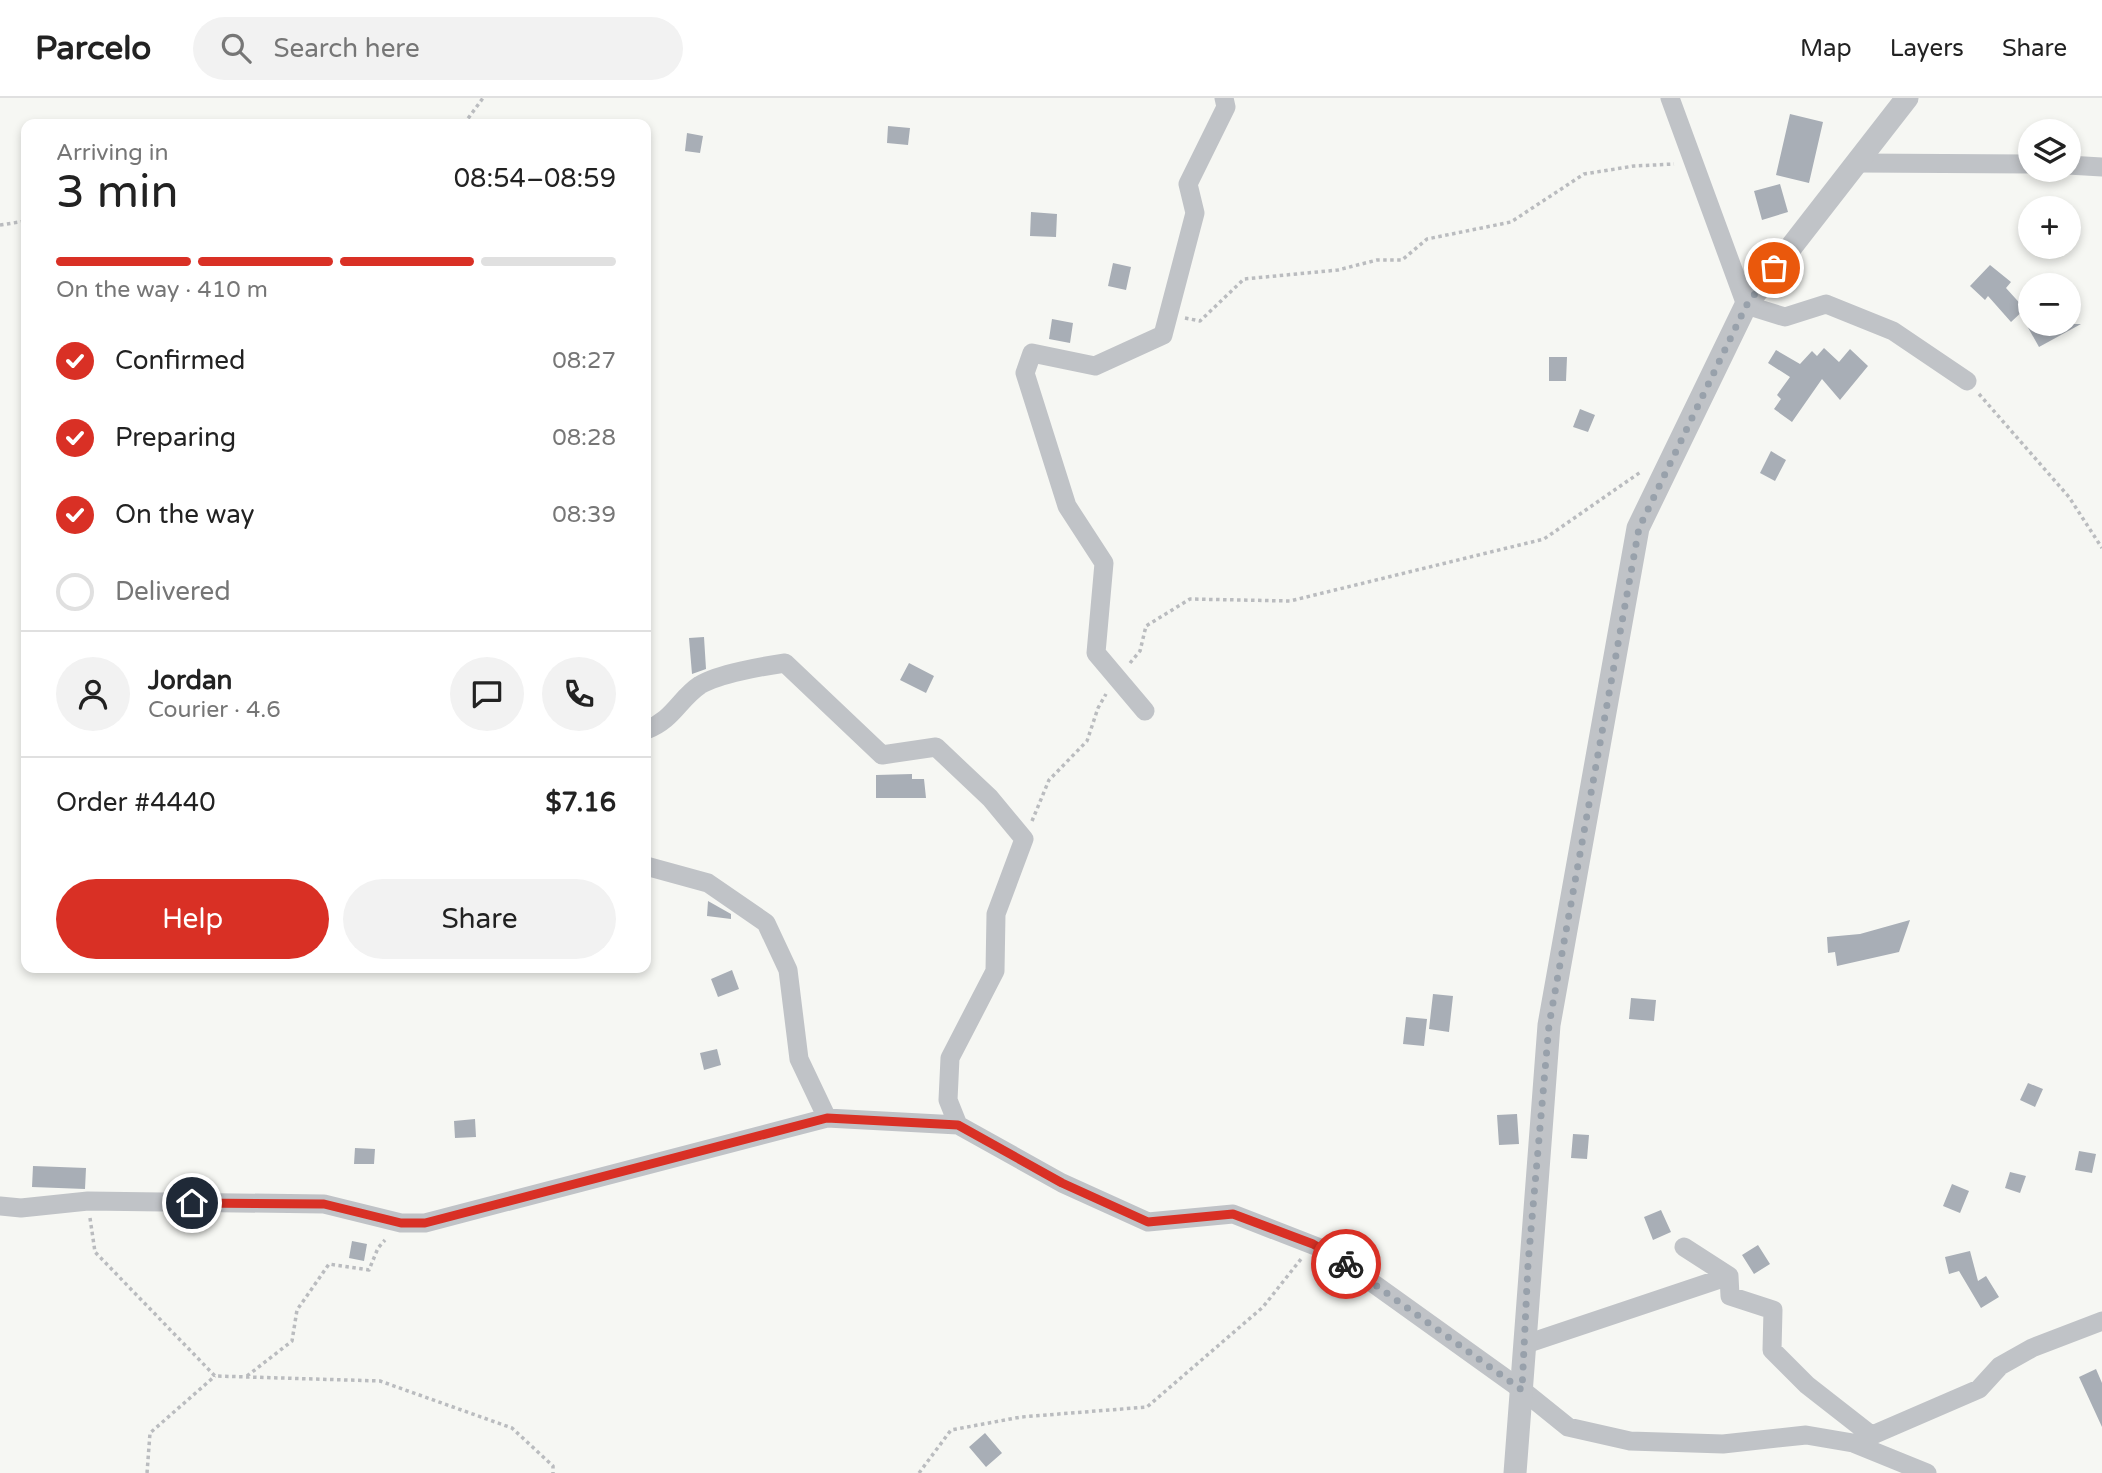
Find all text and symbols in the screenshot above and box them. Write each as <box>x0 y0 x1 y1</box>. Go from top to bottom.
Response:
search box <box>193 17 683 80</box>
text: Parcelo <box>35 29 151 68</box>
icon: search <box>217 29 255 67</box>
text: Search here <box>273 33 420 64</box>
text: Map <box>1800 34 1852 63</box>
text: Layers <box>1890 34 1964 63</box>
text: Share <box>2002 34 2067 63</box>
map controls <box>2018 119 2081 336</box>
button: layers <box>2018 119 2081 182</box>
text: Arriving in <box>56 139 169 167</box>
text: 08:54–08:59 <box>454 163 616 194</box>
text: 3 min <box>56 165 179 220</box>
button: + <box>2018 196 2081 259</box>
pin <box>1744 238 1804 298</box>
icon: bag <box>1755 249 1793 287</box>
button: − <box>2018 273 2081 336</box>
text: On the way · 410 m <box>56 276 268 304</box>
icon: check <box>56 342 94 380</box>
text: Confirmed <box>115 345 245 376</box>
text: 08:27 <box>552 347 616 375</box>
icon: check <box>56 419 94 457</box>
text: Preparing <box>115 422 236 453</box>
text: 08:28 <box>552 424 616 452</box>
icon: check <box>56 496 94 534</box>
text: On the way <box>115 499 255 530</box>
text: 08:39 <box>552 501 616 529</box>
text: Delivered <box>115 576 231 607</box>
button: person <box>56 657 130 731</box>
button: chat <box>450 657 524 731</box>
button: phone <box>542 657 616 731</box>
text: Jordan <box>148 665 232 696</box>
text: Courier · 4.6 <box>148 696 281 724</box>
text: Order #4440 <box>56 787 216 818</box>
text: $7.16 <box>546 787 616 818</box>
button: Help <box>56 879 329 959</box>
button: Share <box>343 879 616 959</box>
pin <box>162 1173 222 1233</box>
icon: home <box>173 1184 211 1222</box>
courier <box>1311 1229 1381 1299</box>
icon: bike <box>1327 1245 1365 1283</box>

